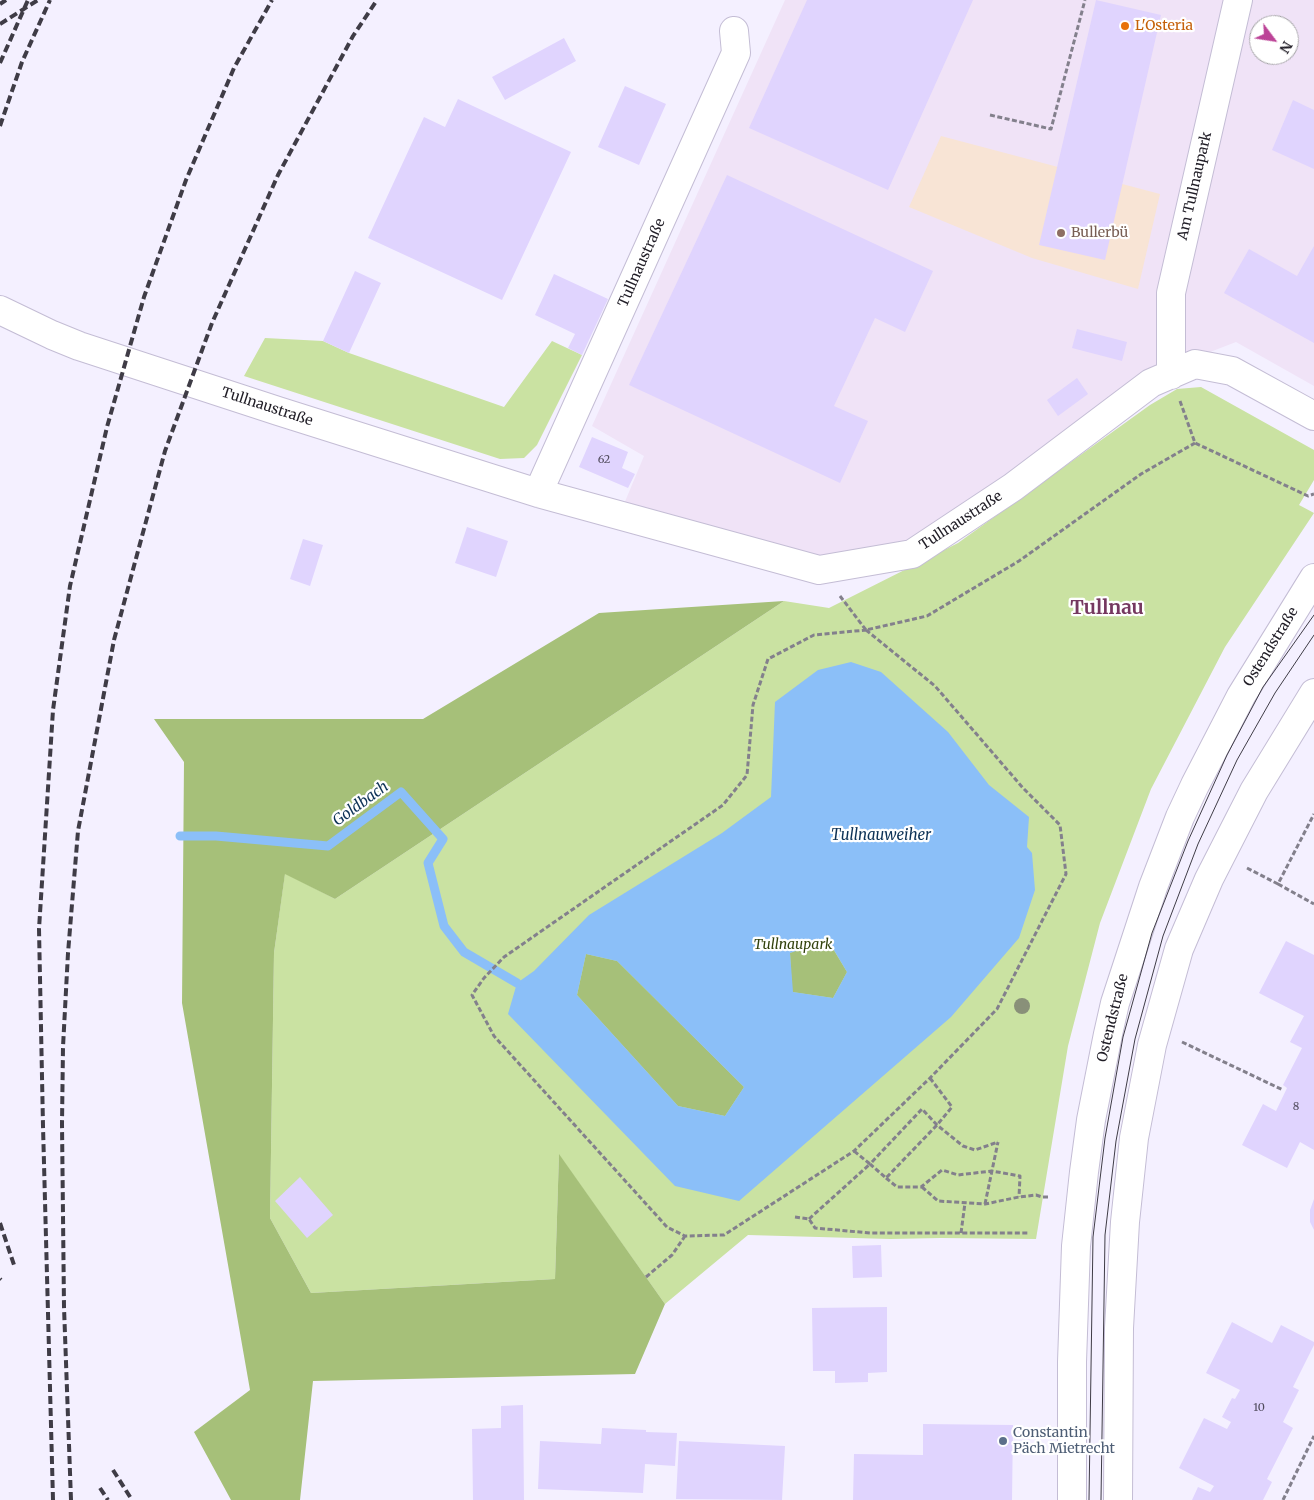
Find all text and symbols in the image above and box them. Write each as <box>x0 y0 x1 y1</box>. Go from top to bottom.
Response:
north arrow <box>1249 15 1299 65</box>
place label: L'Osteria <box>1135 18 1193 34</box>
marker: L'Osteria <box>1119 20 1131 32</box>
text: N <box>1275 38 1297 57</box>
street label: Am Tullnaupark <box>1174 130 1216 242</box>
street label: Tullnaustraße <box>615 216 669 310</box>
place label: Bullerbü <box>1071 225 1128 241</box>
marker: Bullerbü <box>1055 227 1067 239</box>
street label: Tullnaustraße <box>219 384 315 430</box>
house number: 62 <box>598 453 610 467</box>
street label: Tullnaustraße <box>916 488 1006 554</box>
district label: Tullnau <box>1070 598 1144 620</box>
street label: Ostendstraße <box>1240 604 1302 690</box>
water label: Goldbach <box>330 778 392 830</box>
water label: Tullnauweiher <box>831 827 931 845</box>
park label: Tullnaupark <box>754 937 832 953</box>
street label: Ostendstraße <box>1094 972 1132 1064</box>
house number: 8 <box>1293 1100 1299 1114</box>
house number: 10 <box>1253 1401 1265 1415</box>
place label: Constantin Päch Mietrecht <box>1013 1425 1115 1458</box>
marker: Constantin Päch Mietrecht <box>997 1435 1009 1447</box>

